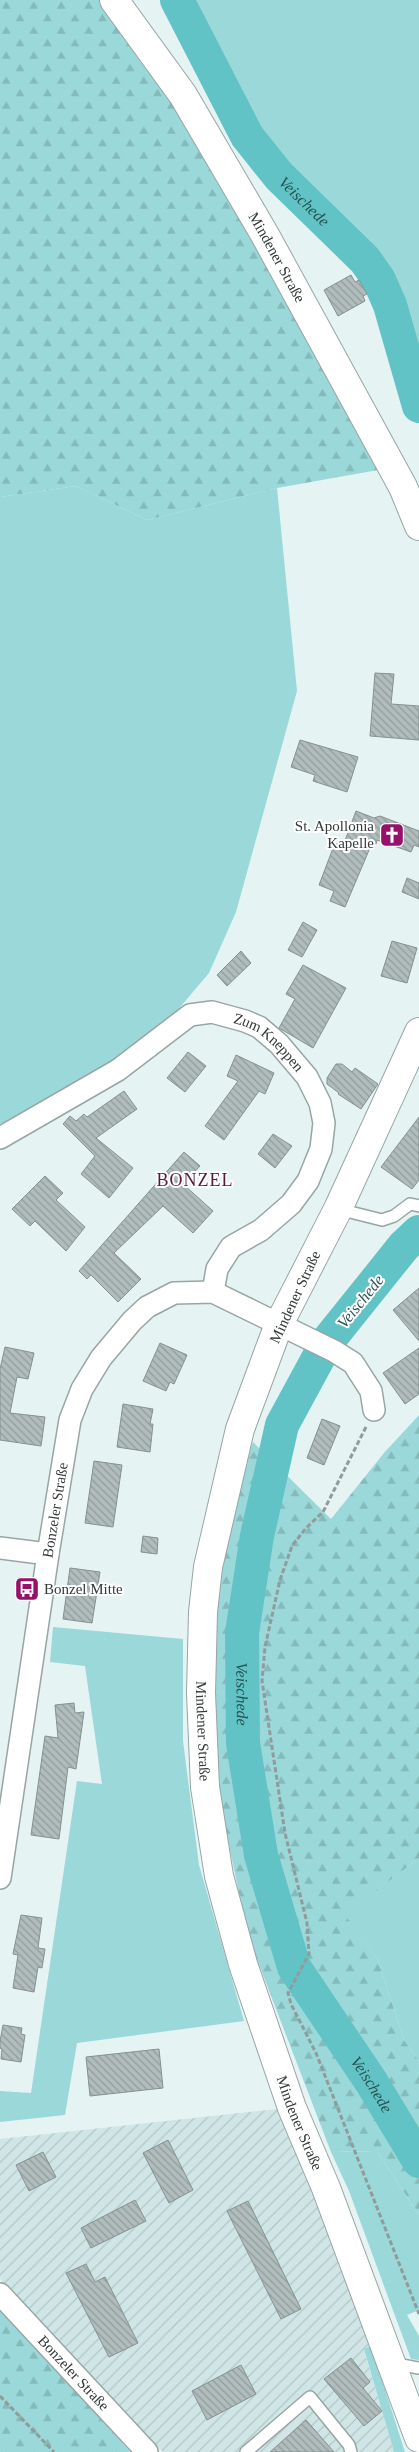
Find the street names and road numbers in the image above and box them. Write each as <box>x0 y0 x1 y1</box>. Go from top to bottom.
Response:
street label: Mindener Straße <box>246 209 308 305</box>
street label: Zum Kneppen <box>232 1010 307 1075</box>
street label: Mindener Straße <box>267 1248 324 1346</box>
street label: Bonzeler Straße <box>40 1461 71 1559</box>
street label: Mindener Straße <box>193 1681 213 1782</box>
street label: Mindener Straße <box>274 2074 326 2173</box>
street label: Bonzeler Straße <box>35 2332 112 2414</box>

